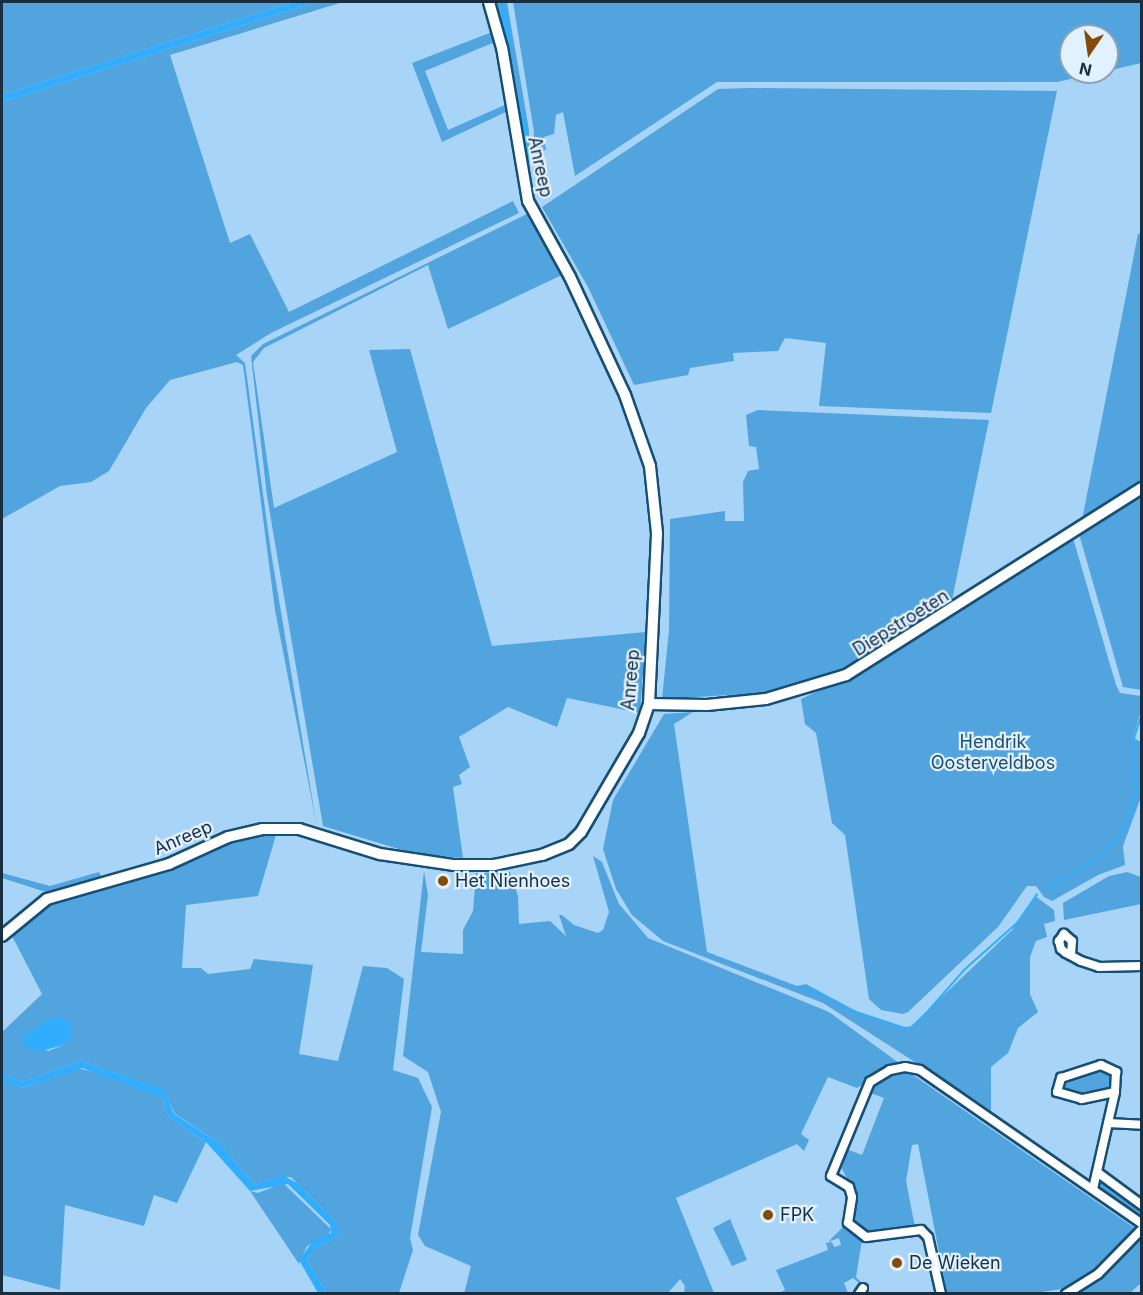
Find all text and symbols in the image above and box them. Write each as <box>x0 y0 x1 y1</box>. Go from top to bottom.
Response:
north arrow <box>1059 24 1119 84</box>
text: N <box>1077 58 1094 81</box>
street label: Anreep <box>523 135 557 199</box>
street label: Diepstroeten <box>849 585 953 661</box>
street label: Anreep <box>618 648 644 712</box>
park label: Hendrik Oosterveldbos <box>931 732 1055 774</box>
street label: Anreep <box>150 816 216 860</box>
place label: Het Nienhoes <box>455 870 570 892</box>
marker: Het Nienhoes <box>436 874 450 888</box>
place label: FPK <box>780 1204 814 1226</box>
marker: FPK <box>761 1208 775 1222</box>
place label: De Wieken <box>909 1252 1001 1274</box>
marker: De Wieken <box>890 1256 904 1270</box>

